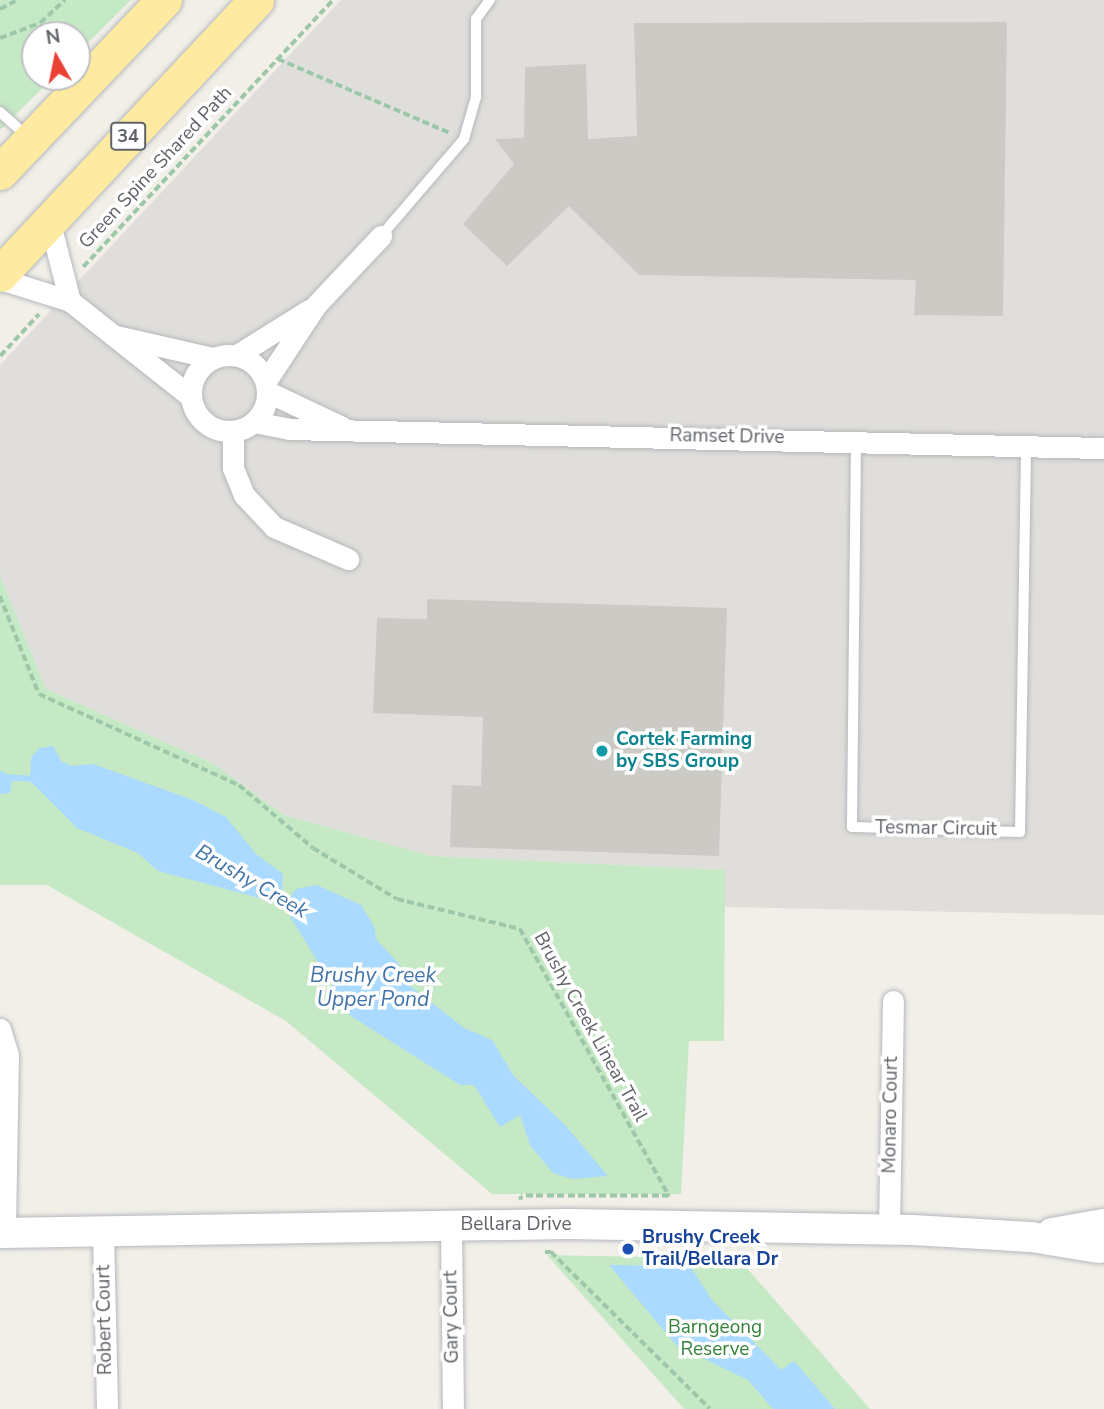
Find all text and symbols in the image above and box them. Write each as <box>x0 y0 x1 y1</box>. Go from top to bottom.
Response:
north arrow <box>21 21 91 91</box>
text: N <box>44 23 62 51</box>
street label: Green Spine Shared Path <box>75 82 237 254</box>
road number: 34 <box>109 121 147 150</box>
street label: Ramset Drive <box>669 425 785 449</box>
place label: Cortek Farming by SBS Group <box>616 729 752 773</box>
marker: Cortek Farming by SBS Group <box>594 743 610 759</box>
street label: Tesmar Circuit <box>875 817 997 841</box>
water label: Brushy Creek <box>191 839 313 923</box>
street label: Brushy Creek Linear Trail <box>528 928 652 1126</box>
water label: Brushy Creek Upper Pond <box>310 962 436 1012</box>
street label: Monaro Court <box>879 1056 903 1174</box>
street label: Bellara Drive <box>461 1214 571 1236</box>
place label: Brushy Creek Trail/Bellara Dr <box>642 1227 778 1271</box>
marker: Brushy Creek Trail/Bellara Dr <box>620 1241 636 1257</box>
street label: Robert Court <box>93 1265 117 1375</box>
street label: Gary Court <box>440 1270 464 1364</box>
park label: Barngeong Reserve <box>668 1317 762 1361</box>

